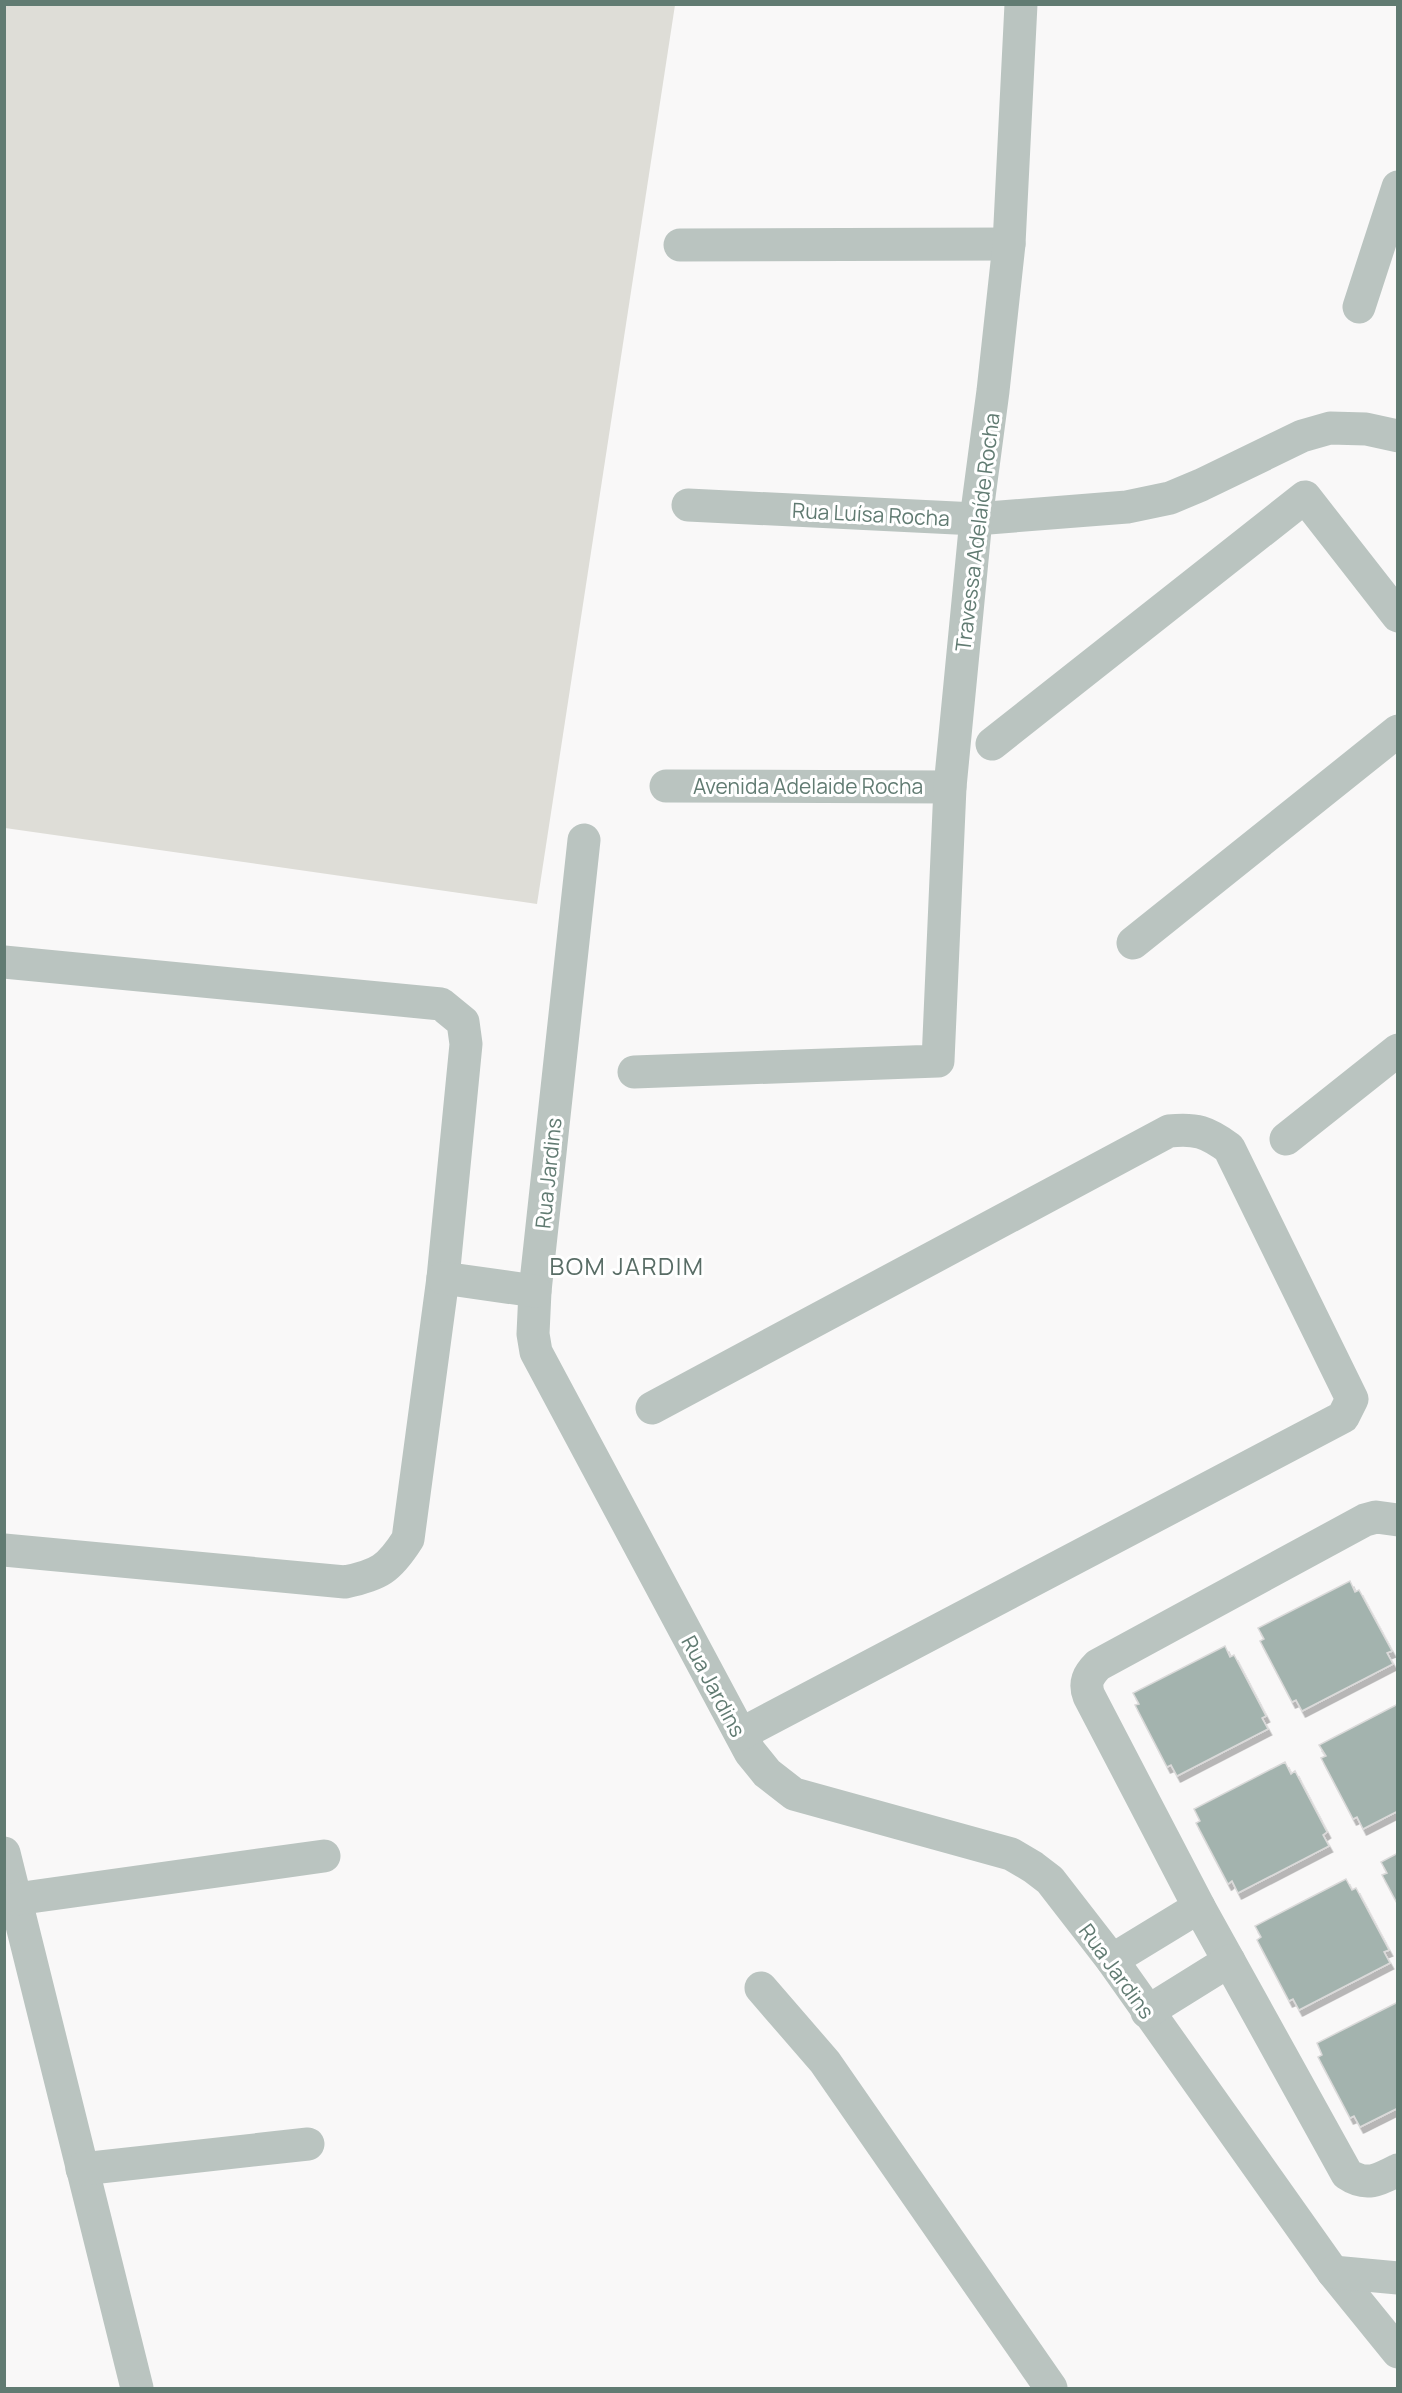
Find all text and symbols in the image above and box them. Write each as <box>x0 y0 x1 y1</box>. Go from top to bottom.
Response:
street label: Travessa Adelaíde Rocha <box>948 411 1006 653</box>
street label: Rua Luísa Rocha <box>791 496 951 532</box>
street label: Avenida Adelaide Rocha <box>693 772 923 800</box>
street label: Rua Jardins <box>528 1116 568 1230</box>
district label: BOM JARDIM <box>550 1249 704 1282</box>
street label: Rua Jardins <box>676 1630 752 1742</box>
street label: Rua Jardins <box>1073 1918 1161 2024</box>

